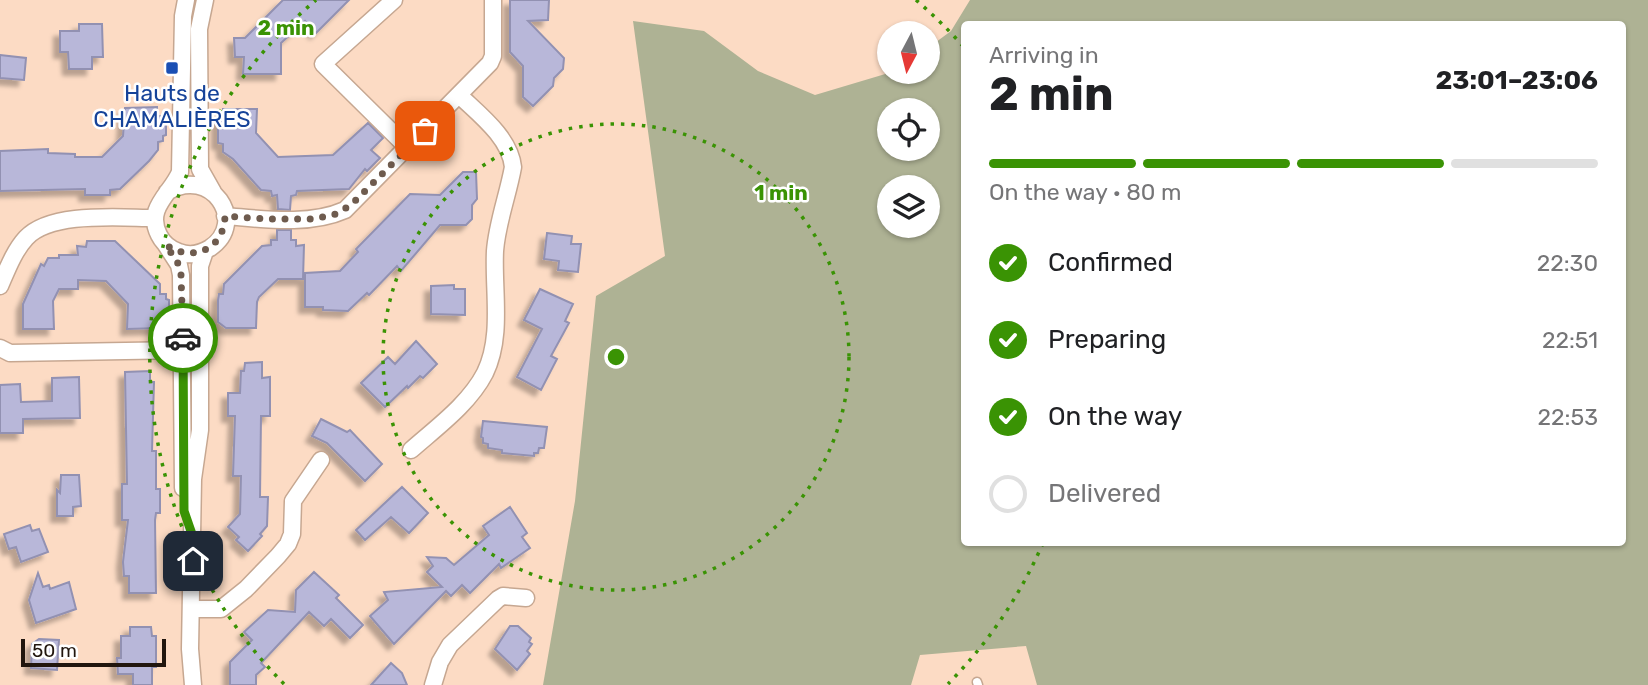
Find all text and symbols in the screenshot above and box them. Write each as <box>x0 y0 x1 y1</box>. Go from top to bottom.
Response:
text: 2 min <box>258 15 314 40</box>
north arrow <box>877 21 940 84</box>
map controls <box>877 21 940 238</box>
text: Arriving in <box>989 41 1099 69</box>
marker: Hauts de CHAMALIÈRES <box>164 60 180 76</box>
text: 23:01–23:06 <box>1435 65 1598 96</box>
text: 2 min <box>989 67 1114 122</box>
place label: Hauts de CHAMALIÈRES <box>93 79 251 133</box>
button: locate <box>877 98 940 161</box>
pin <box>395 101 455 161</box>
icon: bag <box>406 112 444 150</box>
button: layers <box>877 175 940 238</box>
text: On the way · 80 m <box>989 178 1181 206</box>
text: 1 min <box>754 180 808 205</box>
icon: check <box>989 244 1027 282</box>
text: Confirmed <box>1048 247 1173 278</box>
text: 22:30 <box>1537 249 1598 277</box>
courier <box>148 303 218 373</box>
icon: car <box>164 319 202 357</box>
icon: check <box>989 321 1027 359</box>
text: Preparing <box>1048 324 1166 355</box>
text: 22:51 <box>1542 326 1598 354</box>
centre of rings <box>604 345 628 369</box>
icon: check <box>989 398 1027 436</box>
text: On the way <box>1048 401 1182 432</box>
text: 22:53 <box>1538 403 1598 431</box>
text: Delivered <box>1048 478 1161 509</box>
pin <box>163 531 223 591</box>
icon: home <box>174 542 212 580</box>
scale bar <box>21 636 166 668</box>
text: 50 m <box>32 639 77 662</box>

